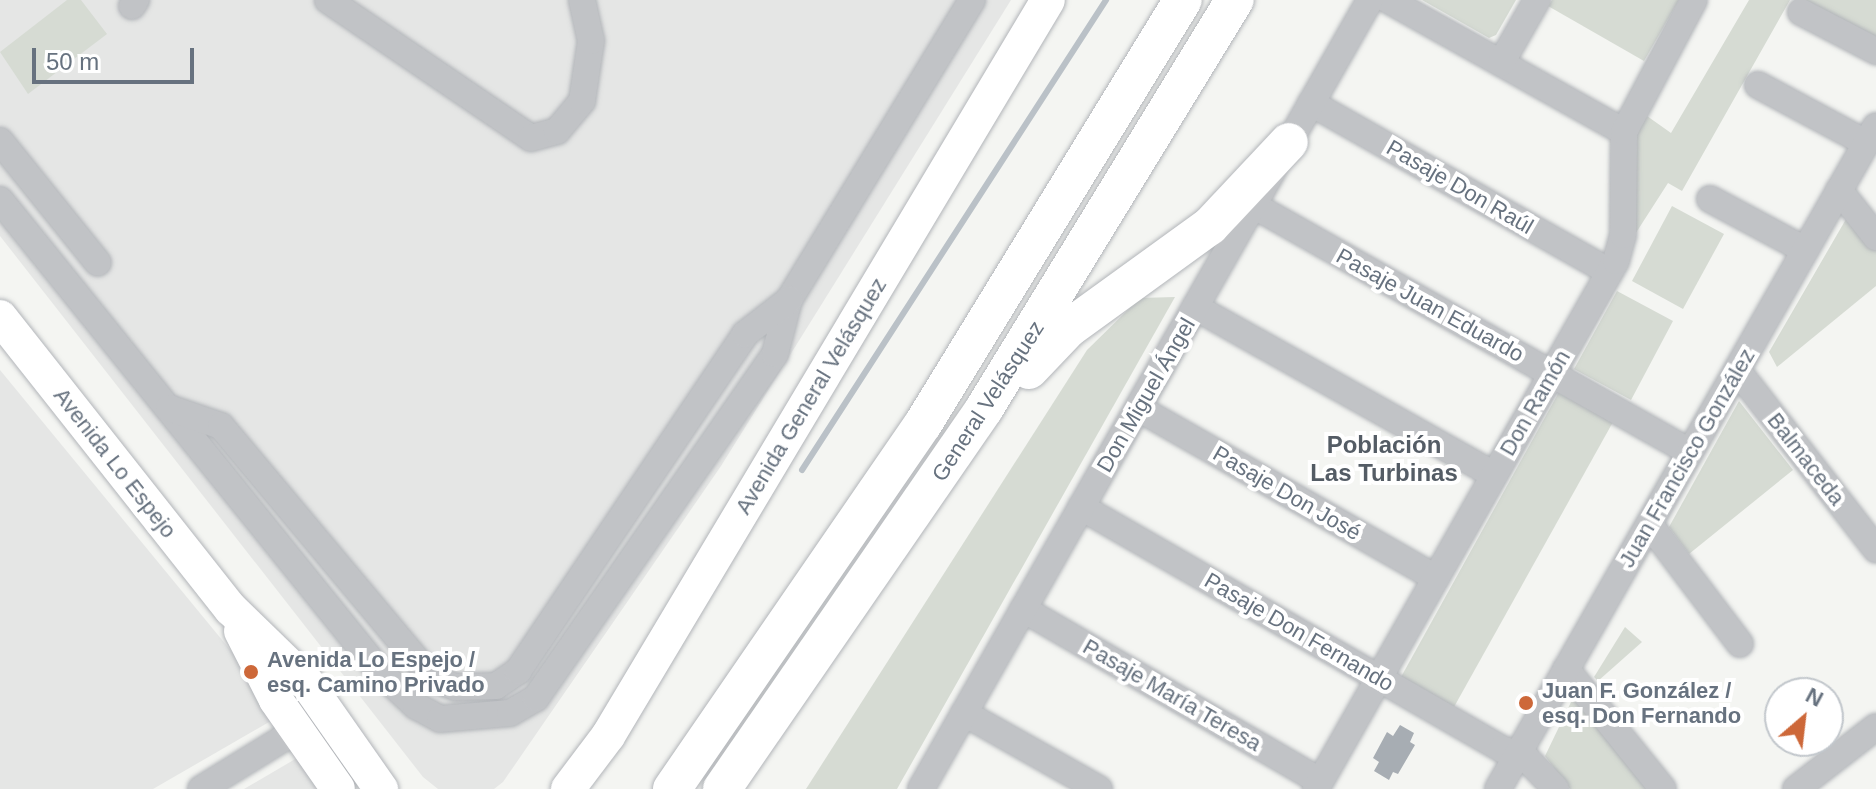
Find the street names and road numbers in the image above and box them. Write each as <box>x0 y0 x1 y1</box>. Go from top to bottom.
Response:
street label: Pasaje Don Raúl <box>1382 134 1538 240</box>
street label: Pasaje Juan Eduardo <box>1332 242 1528 368</box>
street label: Avenida General Velásquez <box>730 273 892 519</box>
street label: Don Miguel Ángel <box>1091 313 1201 477</box>
street label: General Velásquez <box>926 316 1050 486</box>
street label: Juan Francisco González <box>1614 344 1760 572</box>
street label: Don Ramón <box>1494 346 1576 460</box>
street label: Avenida Lo Espejo <box>48 383 182 543</box>
street label: Balmaceda <box>1762 408 1850 510</box>
street label: Pasaje Don José <box>1208 440 1366 546</box>
street label: Pasaje Don Fernando <box>1200 567 1398 697</box>
street label: Pasaje María Teresa <box>1078 633 1266 757</box>

